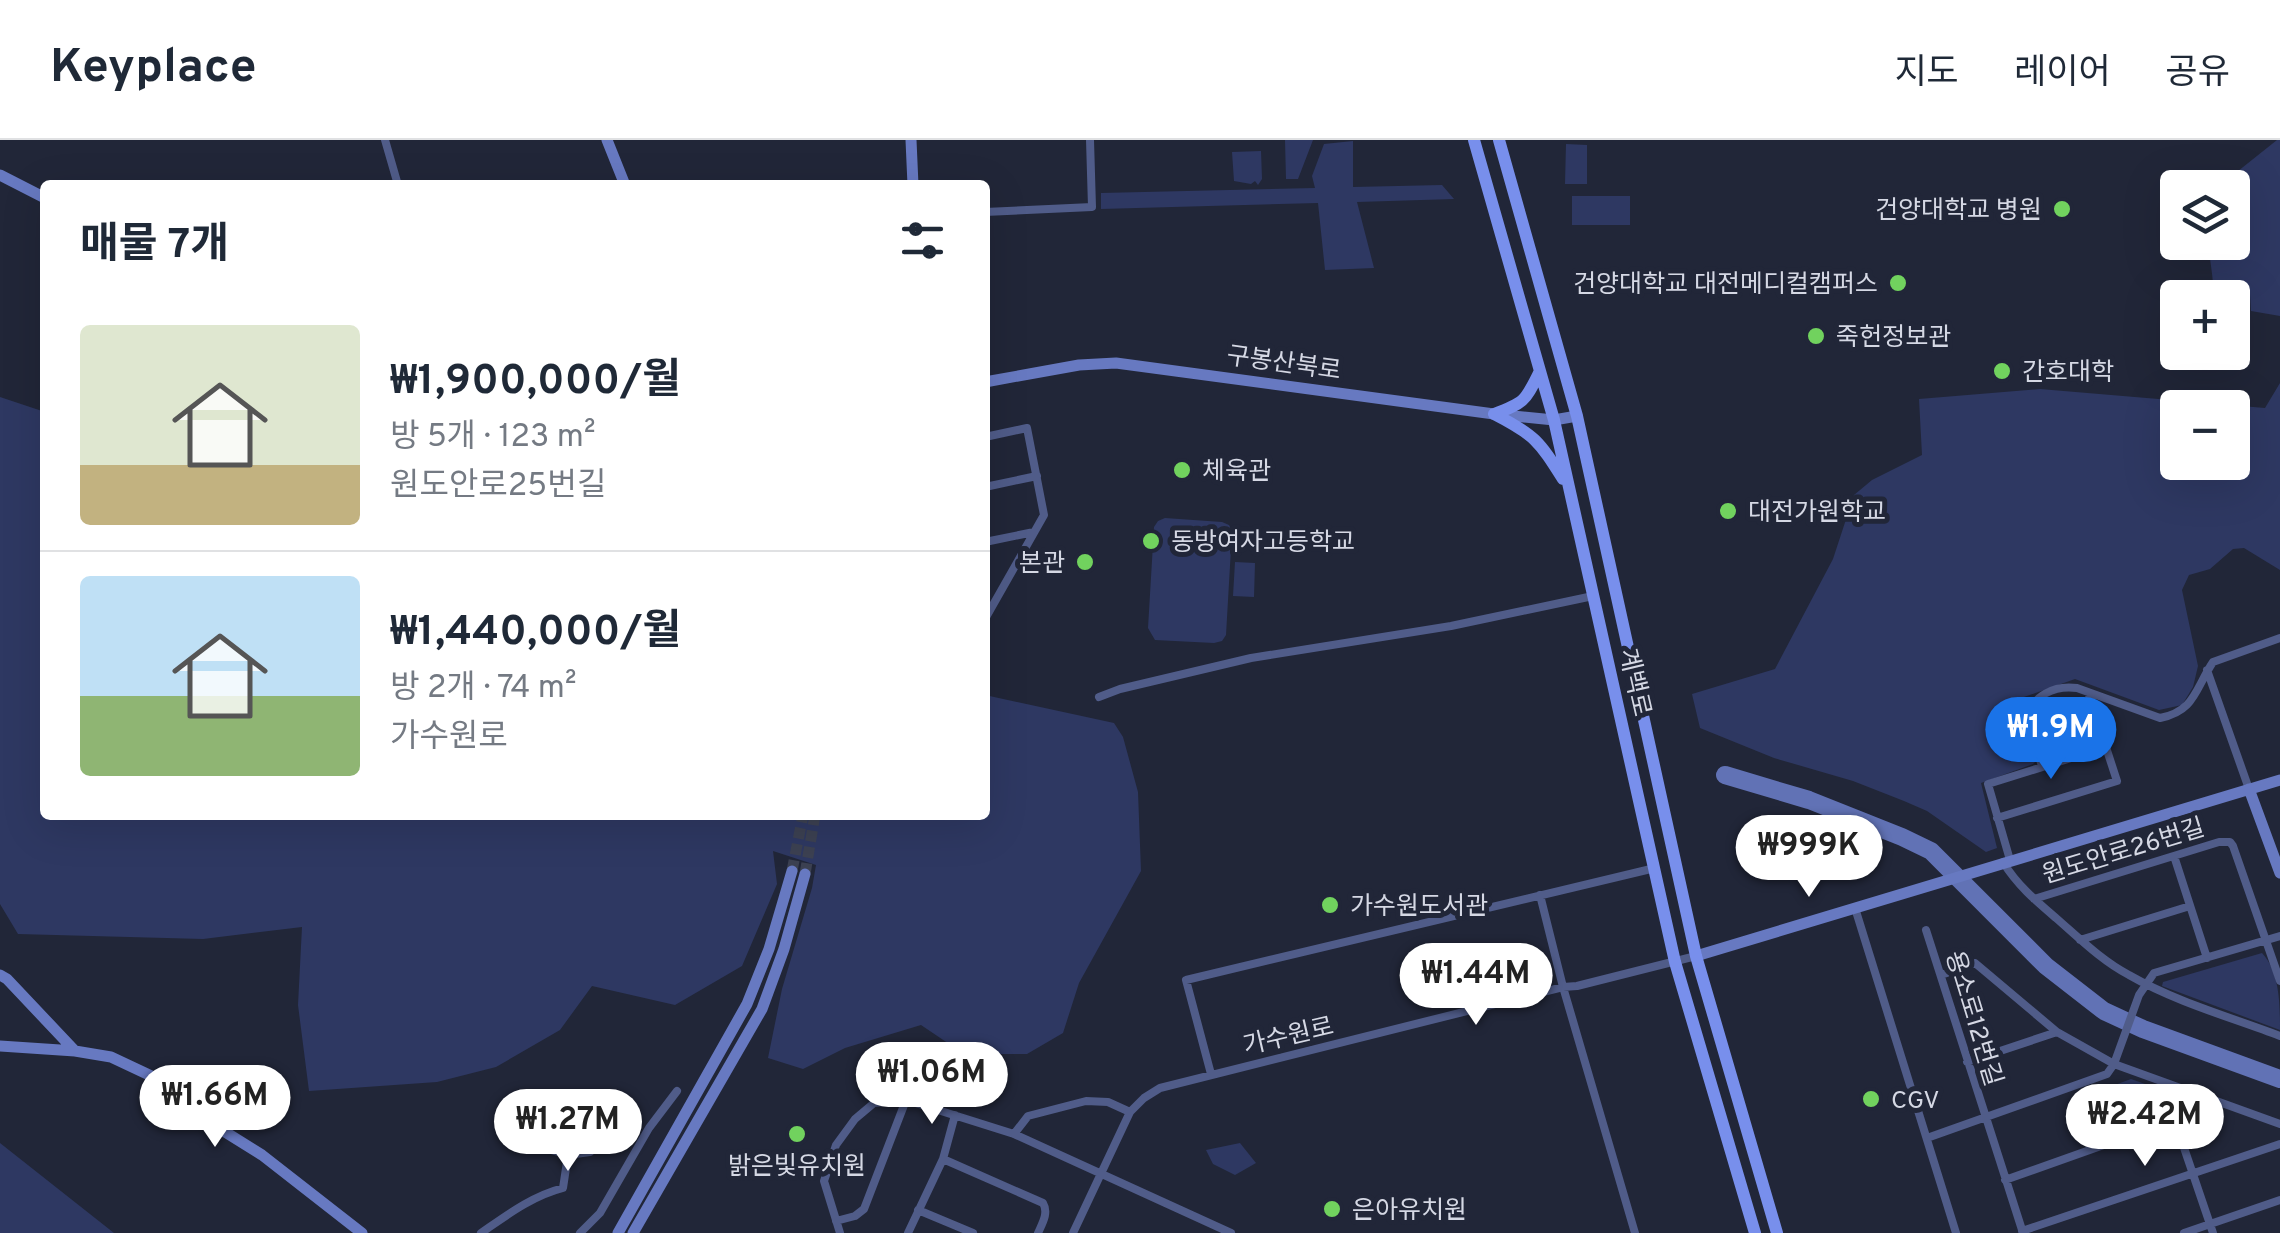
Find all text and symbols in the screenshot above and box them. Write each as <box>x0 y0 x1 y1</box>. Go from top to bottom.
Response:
text: Keyplace <box>50 39 257 99</box>
text: 지도 <box>1895 52 1959 96</box>
text: 레이어 <box>2014 52 2111 96</box>
text: 공유 <box>2166 52 2230 96</box>
map controls <box>2160 170 2250 480</box>
button: layers <box>2160 170 2250 260</box>
place label: 건양대학교 병원 <box>1875 196 2042 228</box>
marker: 건양대학교 병원 <box>2051 198 2073 220</box>
icon: filters <box>895 213 950 268</box>
text: 매물 7개 <box>80 220 229 273</box>
place label: 건양대학교 대전메디컬캠퍼스 <box>1573 270 1878 302</box>
marker: 건양대학교 대전메디컬캠퍼스 <box>1887 272 1909 294</box>
button: + <box>2160 280 2250 370</box>
place label: 죽헌정보관 <box>1836 323 1951 355</box>
marker: 죽헌정보관 <box>1805 325 1827 347</box>
street label: 구봉산북로 <box>1224 341 1343 389</box>
text: ₩1,900,000/월 <box>390 356 681 409</box>
place label: 간호대학 <box>2022 358 2114 390</box>
marker: 간호대학 <box>1991 360 2013 382</box>
icon: home <box>160 365 280 485</box>
button: − <box>2160 390 2250 480</box>
text: 방 5개 · 123 m² <box>390 418 596 458</box>
place label: 체육관 <box>1202 457 1271 489</box>
marker: 체육관 <box>1171 459 1193 481</box>
text: 원도안로25번길 <box>390 467 606 507</box>
place label: 대전가원학교 <box>1748 498 1886 530</box>
marker: 대전가원학교 <box>1717 500 1739 522</box>
place label: 동방여자고등학교 <box>1171 528 1355 560</box>
marker: 동방여자고등학교 <box>1140 530 1162 552</box>
place label: 본관 <box>1019 549 1065 581</box>
marker: 본관 <box>1074 551 1096 573</box>
text: ₩1,440,000/월 <box>390 607 681 660</box>
icon: home <box>160 616 280 736</box>
street label: 계백로 <box>1610 645 1656 720</box>
text: 방 2개 · 74 m² <box>390 669 577 709</box>
pin: ₩1.9M <box>1981 697 2121 782</box>
text: ₩1.9M <box>2007 709 2095 749</box>
text: 가수원로 <box>390 718 508 758</box>
street label: 원도안로26번길 <box>2039 813 2209 893</box>
pin: ₩999K <box>1739 815 1879 900</box>
text: ₩999K <box>1758 827 1860 867</box>
place label: 가수원도서관 <box>1350 892 1488 924</box>
marker: 가수원도서관 <box>1319 894 1341 916</box>
pin: ₩1.44M <box>1395 943 1557 1028</box>
street label: 용소로12번길 <box>1936 947 2008 1090</box>
text: ₩1.44M <box>1422 955 1530 995</box>
street label: 가수원로 <box>1240 1012 1337 1064</box>
pin: ₩1.06M <box>851 1042 1013 1127</box>
text: ₩1.06M <box>878 1054 986 1094</box>
pin: ₩1.66M <box>134 1065 296 1150</box>
text: ₩1.66M <box>162 1077 269 1117</box>
pin: ₩2.42M <box>2064 1084 2226 1169</box>
place label: CGV <box>1891 1086 1940 1118</box>
marker: CGV <box>1860 1088 1882 1110</box>
pin: ₩1.27M <box>487 1089 649 1174</box>
text: ₩2.42M <box>2088 1096 2202 1136</box>
text: ₩1.27M <box>516 1101 620 1141</box>
marker: 밝은빛유치원 <box>786 1123 808 1145</box>
place label: 밝은빛유치원 <box>728 1152 866 1184</box>
place label: 은아유치원 <box>1352 1196 1467 1228</box>
marker: 은아유치원 <box>1321 1198 1343 1220</box>

